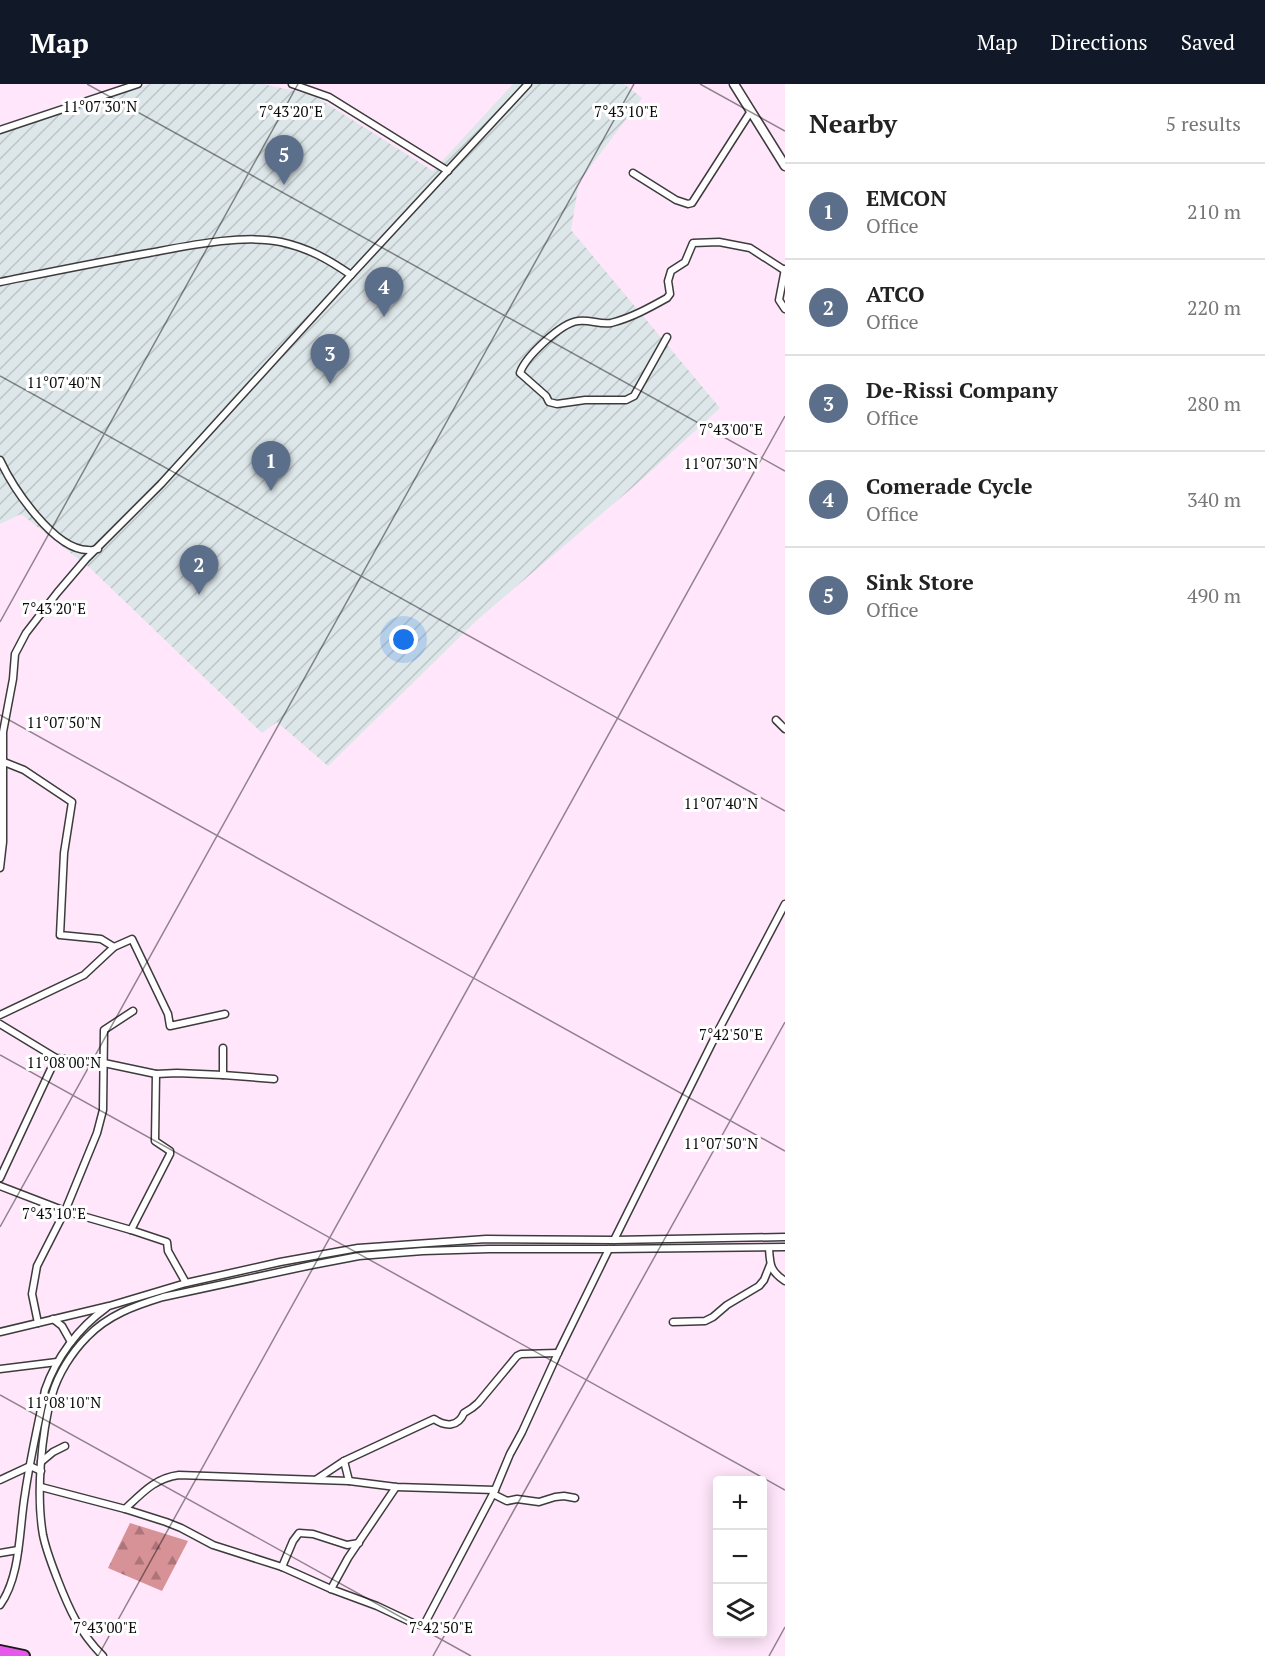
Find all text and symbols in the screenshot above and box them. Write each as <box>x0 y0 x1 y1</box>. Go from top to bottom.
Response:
text: Map <box>30 24 89 61</box>
text: Map <box>977 28 1018 56</box>
text: Directions <box>1051 28 1148 56</box>
text: Saved <box>1181 28 1235 56</box>
text: 11°07'30"N <box>63 96 137 116</box>
text: 7°43'20"E <box>259 101 323 121</box>
text: 7°43'10"E <box>594 101 658 121</box>
text: Nearby <box>809 106 897 140</box>
text: 5 results <box>1166 110 1241 137</box>
pin: 5 <box>264 135 304 185</box>
text: EMCON <box>866 183 947 212</box>
text: 1 <box>823 198 834 225</box>
text: 210 m <box>1187 198 1241 225</box>
text: Office <box>866 212 919 239</box>
pin: 4 <box>364 268 404 317</box>
text: ATCO <box>866 279 925 308</box>
text: 2 <box>823 294 834 321</box>
text: 220 m <box>1187 294 1241 321</box>
text: Office <box>866 308 919 335</box>
pin: 3 <box>310 334 350 384</box>
text: 11°07'40"N <box>27 372 101 392</box>
text: De-Rissi Company <box>866 375 1058 404</box>
text: 3 <box>823 390 834 417</box>
text: 280 m <box>1187 390 1241 417</box>
text: Office <box>866 404 919 431</box>
text: 7°43'00"E <box>699 419 763 439</box>
pin: 1 <box>252 442 290 491</box>
text: 11°07'30"N <box>684 453 758 473</box>
text: Comerade Cycle <box>866 471 1033 500</box>
text: 4 <box>823 486 834 513</box>
text: 340 m <box>1187 486 1241 513</box>
text: Office <box>866 500 919 527</box>
pin: 2 <box>180 546 218 595</box>
text: Sink Store <box>866 567 974 596</box>
text: 5 <box>823 582 834 609</box>
text: 490 m <box>1187 582 1241 609</box>
text: Office <box>866 596 919 623</box>
text: 7°43'20"E <box>22 598 86 618</box>
your location <box>389 625 418 654</box>
text: 11°07'50"N <box>27 712 101 732</box>
text: 11°07'40"N <box>684 793 758 813</box>
text: 7°42'50"E <box>699 1024 763 1044</box>
text: 11°08'00"N <box>27 1052 101 1072</box>
text: 11°07'50"N <box>684 1133 758 1153</box>
text: 7°43'10"E <box>22 1203 86 1223</box>
text: 11°08'10"N <box>27 1392 101 1412</box>
map controls <box>713 1476 767 1638</box>
button: + <box>713 1476 767 1530</box>
button: − <box>713 1530 767 1584</box>
button: layers <box>713 1584 767 1638</box>
text: 7°43'00"E <box>73 1617 137 1637</box>
text: 7°42'50"E <box>409 1617 473 1637</box>

